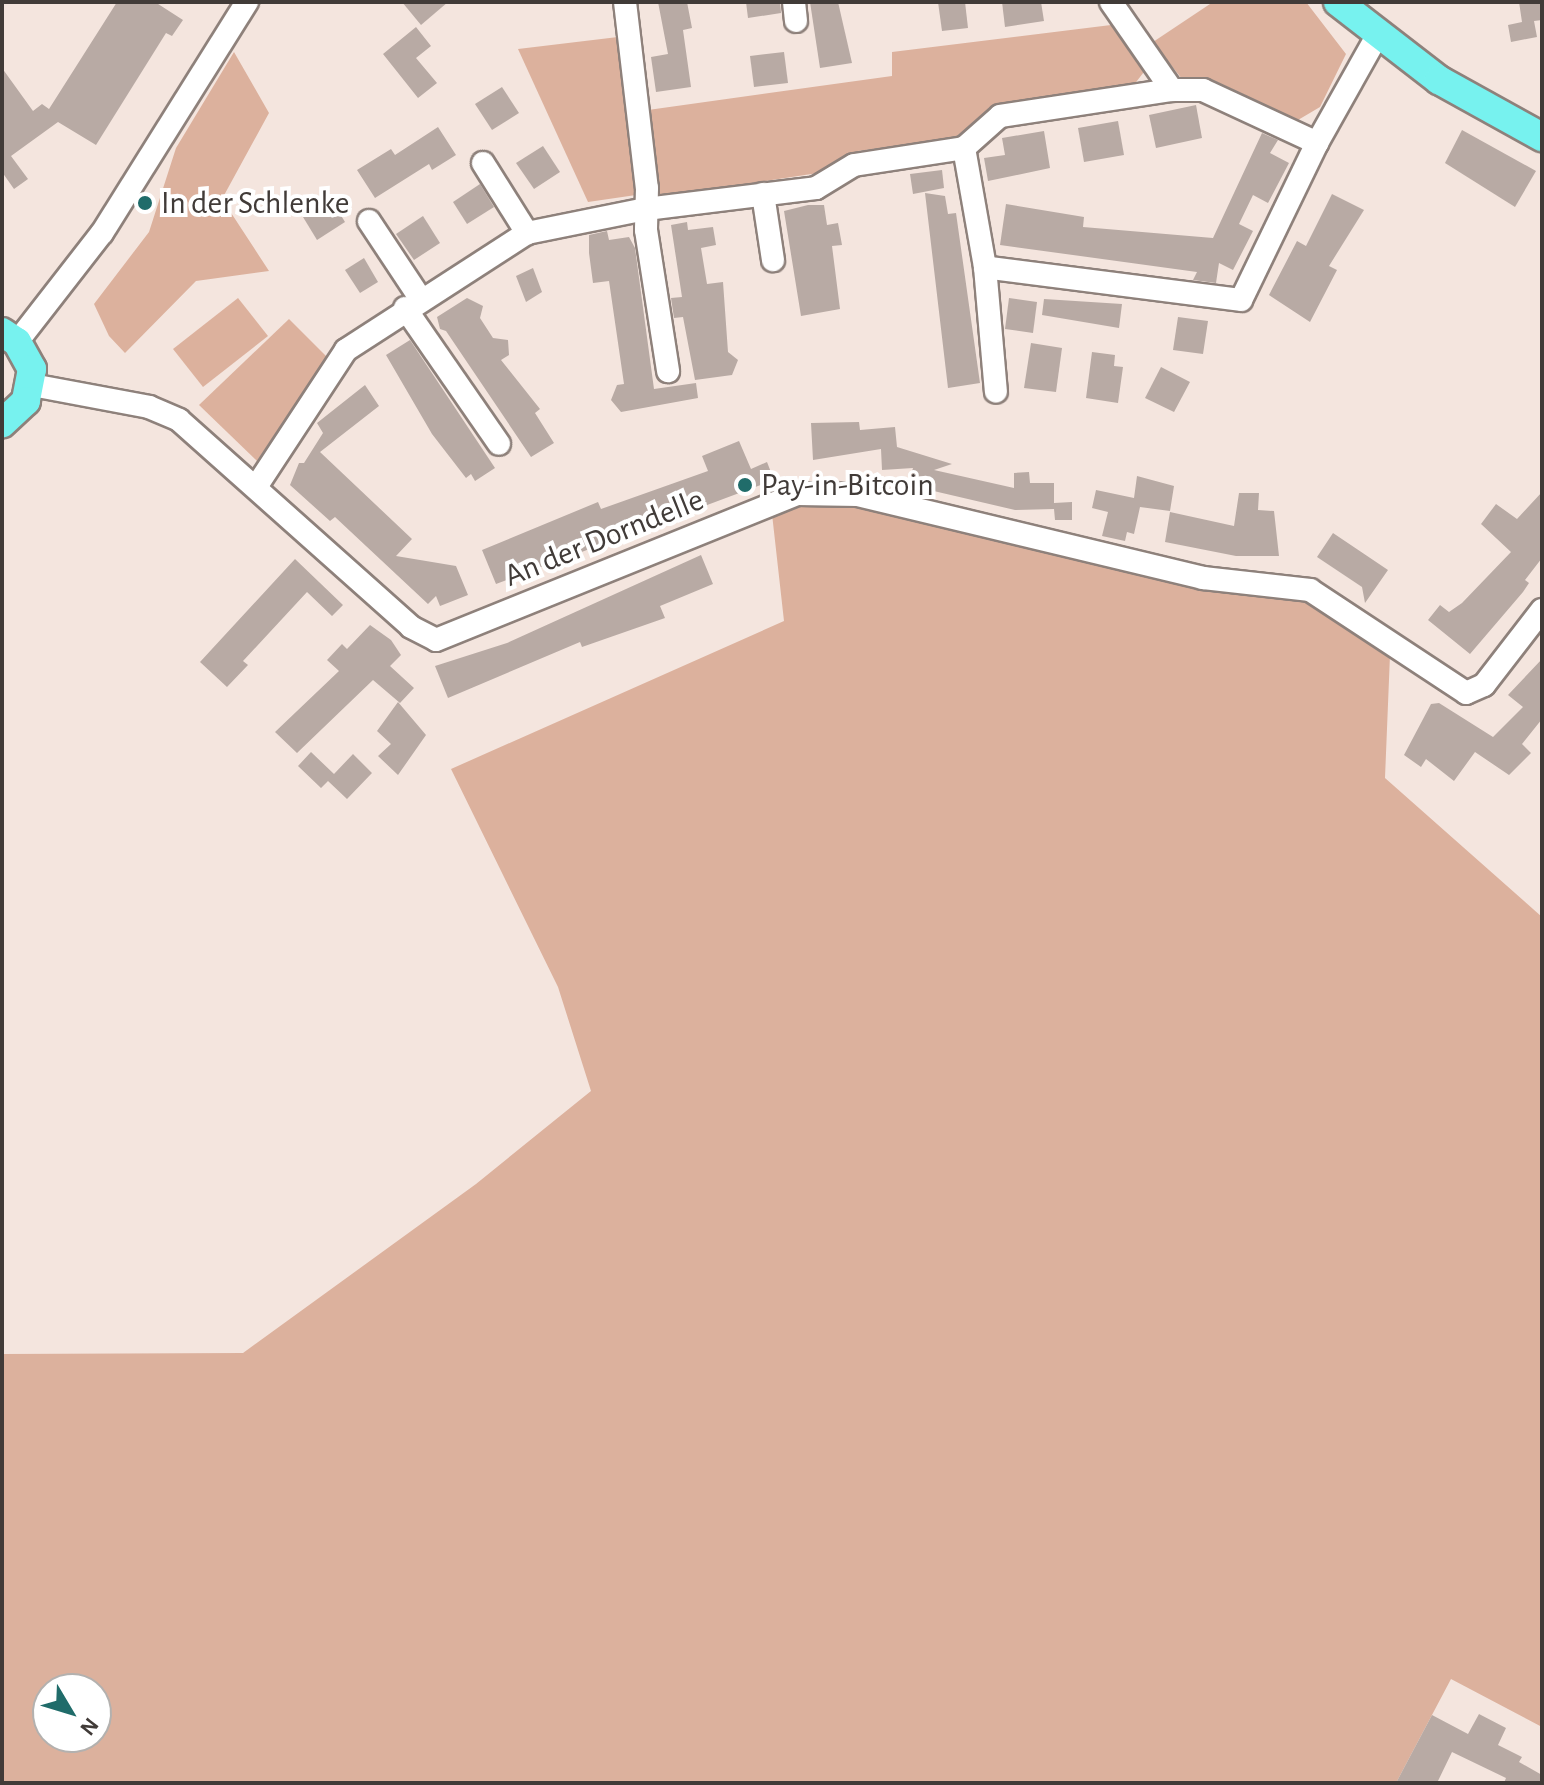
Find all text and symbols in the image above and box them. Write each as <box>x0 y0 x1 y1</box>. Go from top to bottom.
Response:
place label: In der Schlenke <box>161 184 349 222</box>
marker: In der Schlenke <box>136 194 154 212</box>
place label: Pay-in-Bitcoin <box>761 466 934 504</box>
marker: Pay-in-Bitcoin <box>736 476 754 494</box>
street label: An der Dorndelle <box>499 481 709 595</box>
north arrow <box>32 1673 112 1753</box>
text: N <box>76 1714 103 1739</box>

